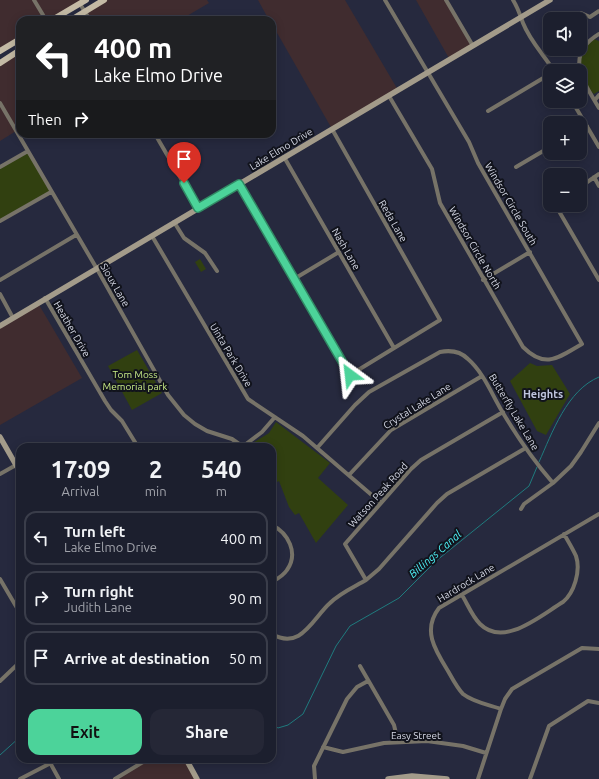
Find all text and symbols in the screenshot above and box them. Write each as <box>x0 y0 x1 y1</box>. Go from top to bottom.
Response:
map controls <box>543 12 587 212</box>
button: sound <box>543 12 587 56</box>
icon: left <box>28 32 80 84</box>
text: 400 m <box>94 32 172 63</box>
button: layers <box>543 64 587 108</box>
text: Lake Elmo Drive <box>94 65 223 85</box>
icon: right <box>70 108 92 130</box>
text: Then <box>28 111 62 128</box>
button: + <box>543 116 587 160</box>
street label: Lake Elmo Drive <box>247 126 315 172</box>
pin <box>167 142 201 183</box>
icon: arrive <box>173 148 195 170</box>
street label: Windsor Circle South <box>483 161 539 247</box>
button: − <box>543 168 587 212</box>
street label: Reda Lane <box>377 198 409 244</box>
street label: Windsor Circle North <box>447 205 503 291</box>
street label: Nash Lane <box>330 226 362 272</box>
street label: Sioux Lane <box>98 261 132 309</box>
street label: Heather Drive <box>52 299 92 359</box>
street label: Uinta Park Drive <box>208 321 254 389</box>
position arrow <box>329 354 371 396</box>
park label: Tom Moss Memorial park <box>103 369 167 392</box>
street label: Butterfly Lake Lane <box>487 372 541 452</box>
street label: Crystal Lake Lane <box>381 381 453 431</box>
district label: Heights <box>523 388 563 400</box>
text: 17:09 <box>50 456 110 483</box>
text: 2 <box>149 456 162 483</box>
text: 540 <box>201 456 242 483</box>
street label: Watson Peak Road <box>346 460 410 530</box>
text: Arrival <box>61 484 99 498</box>
text: min <box>145 484 167 498</box>
text: m <box>216 484 227 498</box>
text: Turn left <box>64 523 125 540</box>
icon: left <box>30 527 52 549</box>
water label: Billings Canal <box>406 528 464 580</box>
text: 400 m <box>220 530 262 547</box>
text: Lake Elmo Drive <box>64 540 157 554</box>
street label: Hardrock Lane <box>435 562 497 604</box>
text: Turn right <box>64 583 134 600</box>
icon: right <box>30 587 52 609</box>
text: 90 m <box>229 590 262 607</box>
text: Judith Lane <box>64 600 132 614</box>
icon: arrive <box>30 647 52 669</box>
text: Arrive at destination <box>64 650 210 667</box>
text: 50 m <box>229 650 262 667</box>
button: Exit <box>28 709 142 755</box>
button: Share <box>150 709 264 755</box>
street label: Easy Street <box>391 730 441 741</box>

